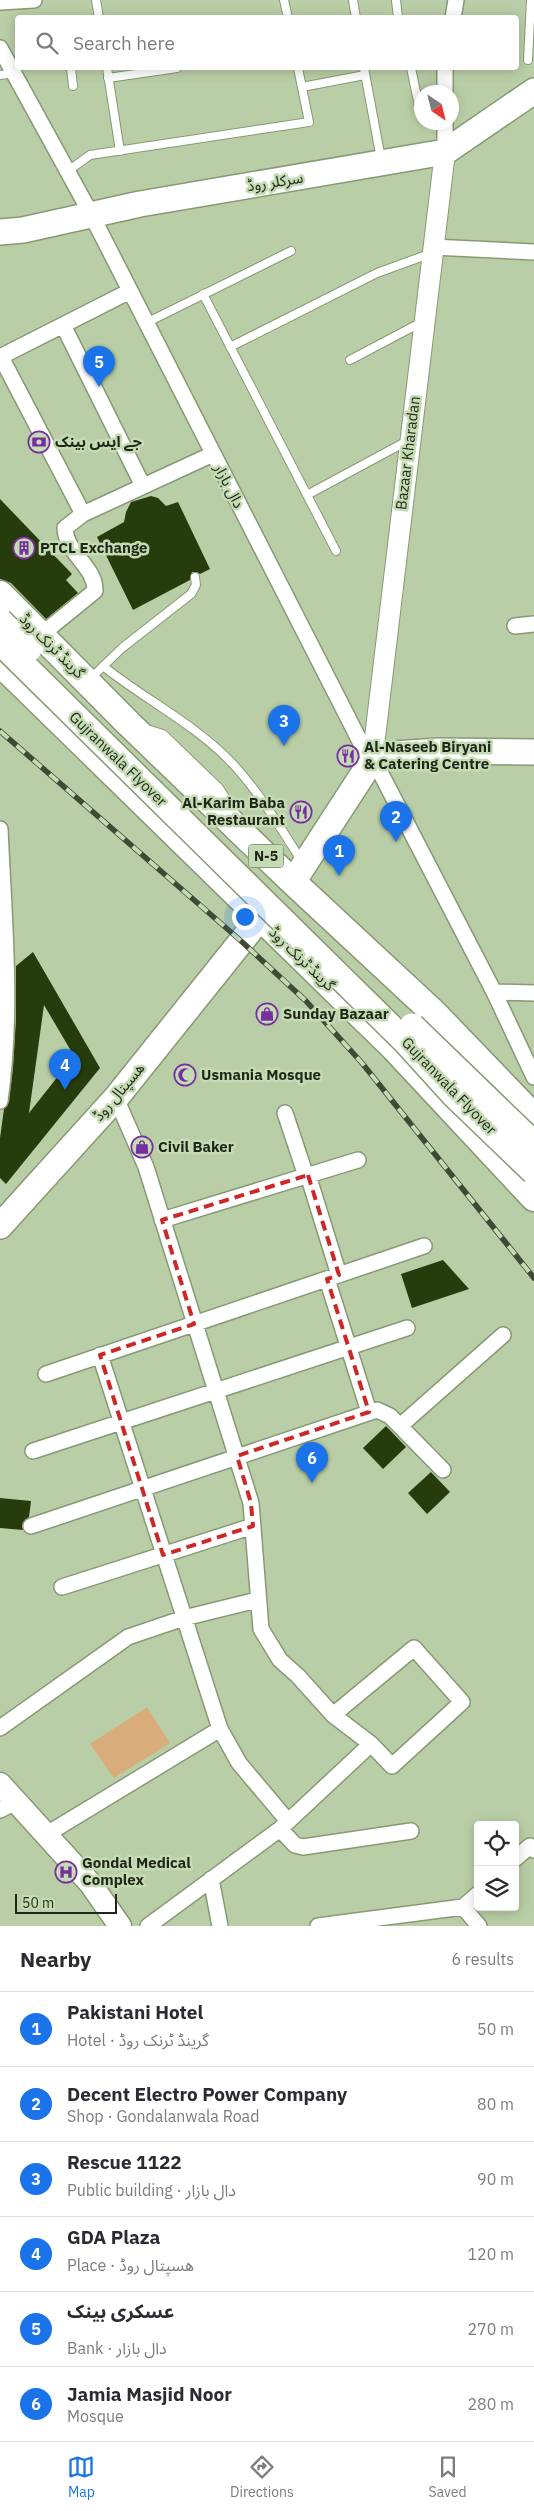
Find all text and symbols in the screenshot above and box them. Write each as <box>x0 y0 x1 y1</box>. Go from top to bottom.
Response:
search box <box>15 15 519 70</box>
icon: search <box>33 29 61 57</box>
text: Search here <box>73 31 175 55</box>
north arrow <box>414 85 459 130</box>
street label: سرکلر روڈ <box>245 168 305 195</box>
pin: 5 <box>83 346 115 387</box>
street label: Bazaar Kharadan <box>391 395 424 511</box>
bank icon: جے ایس بینک <box>27 430 51 454</box>
place label: جے ایس بینک <box>55 432 142 452</box>
street label: دال بازار <box>210 459 249 511</box>
building icon: PTCL Exchange <box>12 536 36 560</box>
place label: PTCL Exchange <box>40 538 148 557</box>
street label: گرینڈ ٹرنک روڈ <box>16 609 89 683</box>
pin: 3 <box>268 705 300 746</box>
street label: Gujranwala Flyover <box>65 707 172 810</box>
place label: Al-Naseeb Biryani & Catering Centre <box>364 737 491 773</box>
restaurant icon: Al-Naseeb Biryani & Catering Centre <box>336 744 360 768</box>
place label: Al-Karim Baba Restaurant <box>182 793 285 829</box>
restaurant icon: Al-Karim Baba Restaurant <box>289 800 313 824</box>
pin: 2 <box>380 801 412 842</box>
pin: 1 <box>323 835 355 876</box>
road number: N-5 <box>248 844 284 868</box>
your location <box>232 904 258 930</box>
street label: گرینڈ ٹرنک روڈ <box>265 923 340 995</box>
shop icon: Sunday Bazaar <box>255 1002 279 1026</box>
place label: Sunday Bazaar <box>283 1004 389 1023</box>
street label: Gujranwala Flyover <box>398 1033 501 1139</box>
pin: 4 <box>49 1049 81 1090</box>
street label: ھسپتال روڈ <box>89 1059 149 1125</box>
mosque icon: Usmania Mosque <box>173 1063 197 1087</box>
place label: Usmania Mosque <box>201 1065 321 1084</box>
shop icon: Civil Baker <box>130 1135 154 1159</box>
place label: Civil Baker <box>158 1137 234 1156</box>
pin: 6 <box>296 1442 328 1483</box>
map controls <box>474 1821 519 1911</box>
button: locate <box>474 1821 519 1866</box>
place label: Gondal Medical Complex <box>82 1853 191 1889</box>
hospital icon: Gondal Medical Complex <box>54 1860 78 1884</box>
button: layers <box>474 1866 519 1911</box>
scale bar <box>15 1891 118 1914</box>
text: 50 m <box>22 1894 54 1912</box>
text: Nearby <box>20 1945 91 1973</box>
text: 6 results <box>451 1949 514 1969</box>
text: Pakistani Hotel <box>67 2000 203 2024</box>
text: 1 <box>31 2019 41 2039</box>
text: 50 m <box>477 2019 514 2039</box>
text: Hotel · گرینڈ ٹرنک روڈ <box>67 2030 209 2050</box>
text: Decent Electro Power Company <box>67 2082 347 2106</box>
text: 2 <box>31 2094 41 2114</box>
text: 80 m <box>477 2094 514 2114</box>
text: Shop · Gondalanwala Road <box>67 2106 259 2126</box>
text: Rescue 1122 <box>67 2150 182 2174</box>
text: 3 <box>31 2169 41 2189</box>
text: 90 m <box>477 2169 514 2189</box>
text: Public building · دال بازار <box>67 2180 236 2200</box>
text: GDA Plaza <box>67 2225 160 2249</box>
text: 4 <box>31 2244 41 2264</box>
text: 120 m <box>467 2244 514 2264</box>
text: Place · ھسپتال روڈ <box>67 2255 194 2275</box>
text: عسکری بینک <box>67 2299 174 2323</box>
text: 5 <box>31 2319 41 2339</box>
text: 270 m <box>467 2319 514 2339</box>
text: Bank · دال بازار <box>67 2338 167 2358</box>
text: Jamia Masjid Noor <box>67 2382 232 2406</box>
text: 6 <box>31 2394 41 2414</box>
text: 280 m <box>467 2394 514 2414</box>
text: Mosque <box>67 2406 124 2426</box>
tab: Map <box>67 2453 95 2501</box>
tab: Directions <box>230 2453 294 2501</box>
tab: Saved <box>429 2453 467 2501</box>

